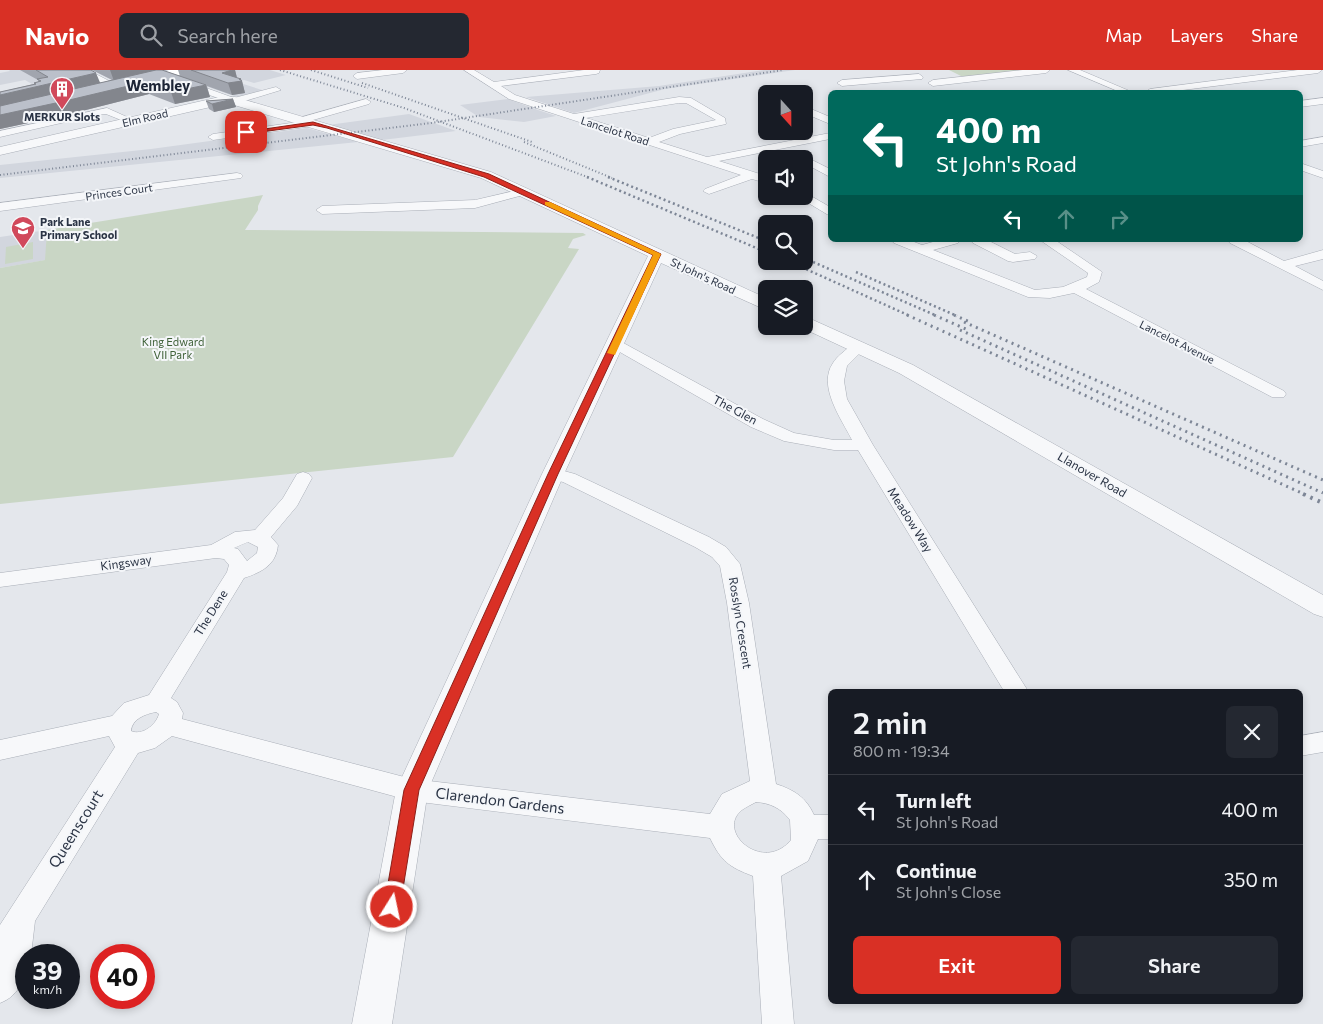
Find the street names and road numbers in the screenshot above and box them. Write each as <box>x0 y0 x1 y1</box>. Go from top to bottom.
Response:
street label: Elm Road <box>121 106 169 129</box>
street label: Lancelot Road <box>579 113 651 148</box>
street label: Princes Court <box>84 180 154 203</box>
street label: St John's Road <box>668 255 738 297</box>
street label: Lancelot Avenue <box>1138 317 1217 366</box>
street label: The Glen <box>711 392 760 427</box>
street label: Llanover Road <box>1055 449 1130 500</box>
street label: Meadow Way <box>885 484 936 554</box>
street label: Kingsway <box>99 551 152 573</box>
street label: Rosslyn Crescent <box>727 576 755 670</box>
street label: The Dene <box>191 587 230 638</box>
street label: Clarendon Gardens <box>435 783 566 817</box>
street label: Queenscourt <box>44 786 106 871</box>

